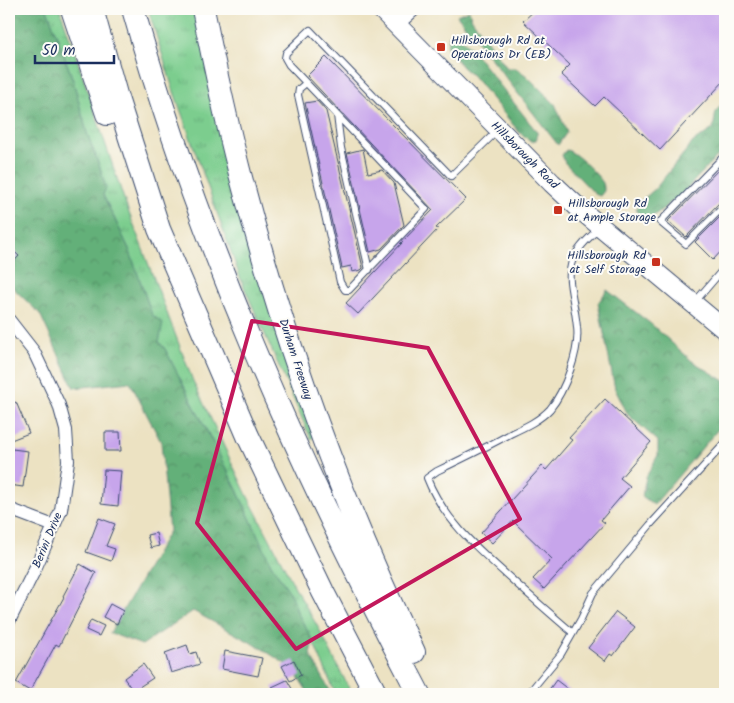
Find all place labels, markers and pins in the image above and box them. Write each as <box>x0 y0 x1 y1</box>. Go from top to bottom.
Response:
place label: Hillsborough Rd at Operations Dr (EB) <box>451 31 551 64</box>
marker: Hillsborough Rd at Operations Dr (EB) <box>435 41 447 53</box>
place label: Hillsborough Rd at Ample Storage <box>568 194 657 227</box>
marker: Hillsborough Rd at Ample Storage <box>552 204 564 216</box>
place label: Hillsborough Rd at Self Storage <box>567 246 647 279</box>
marker: Hillsborough Rd at Self Storage <box>650 256 662 268</box>

